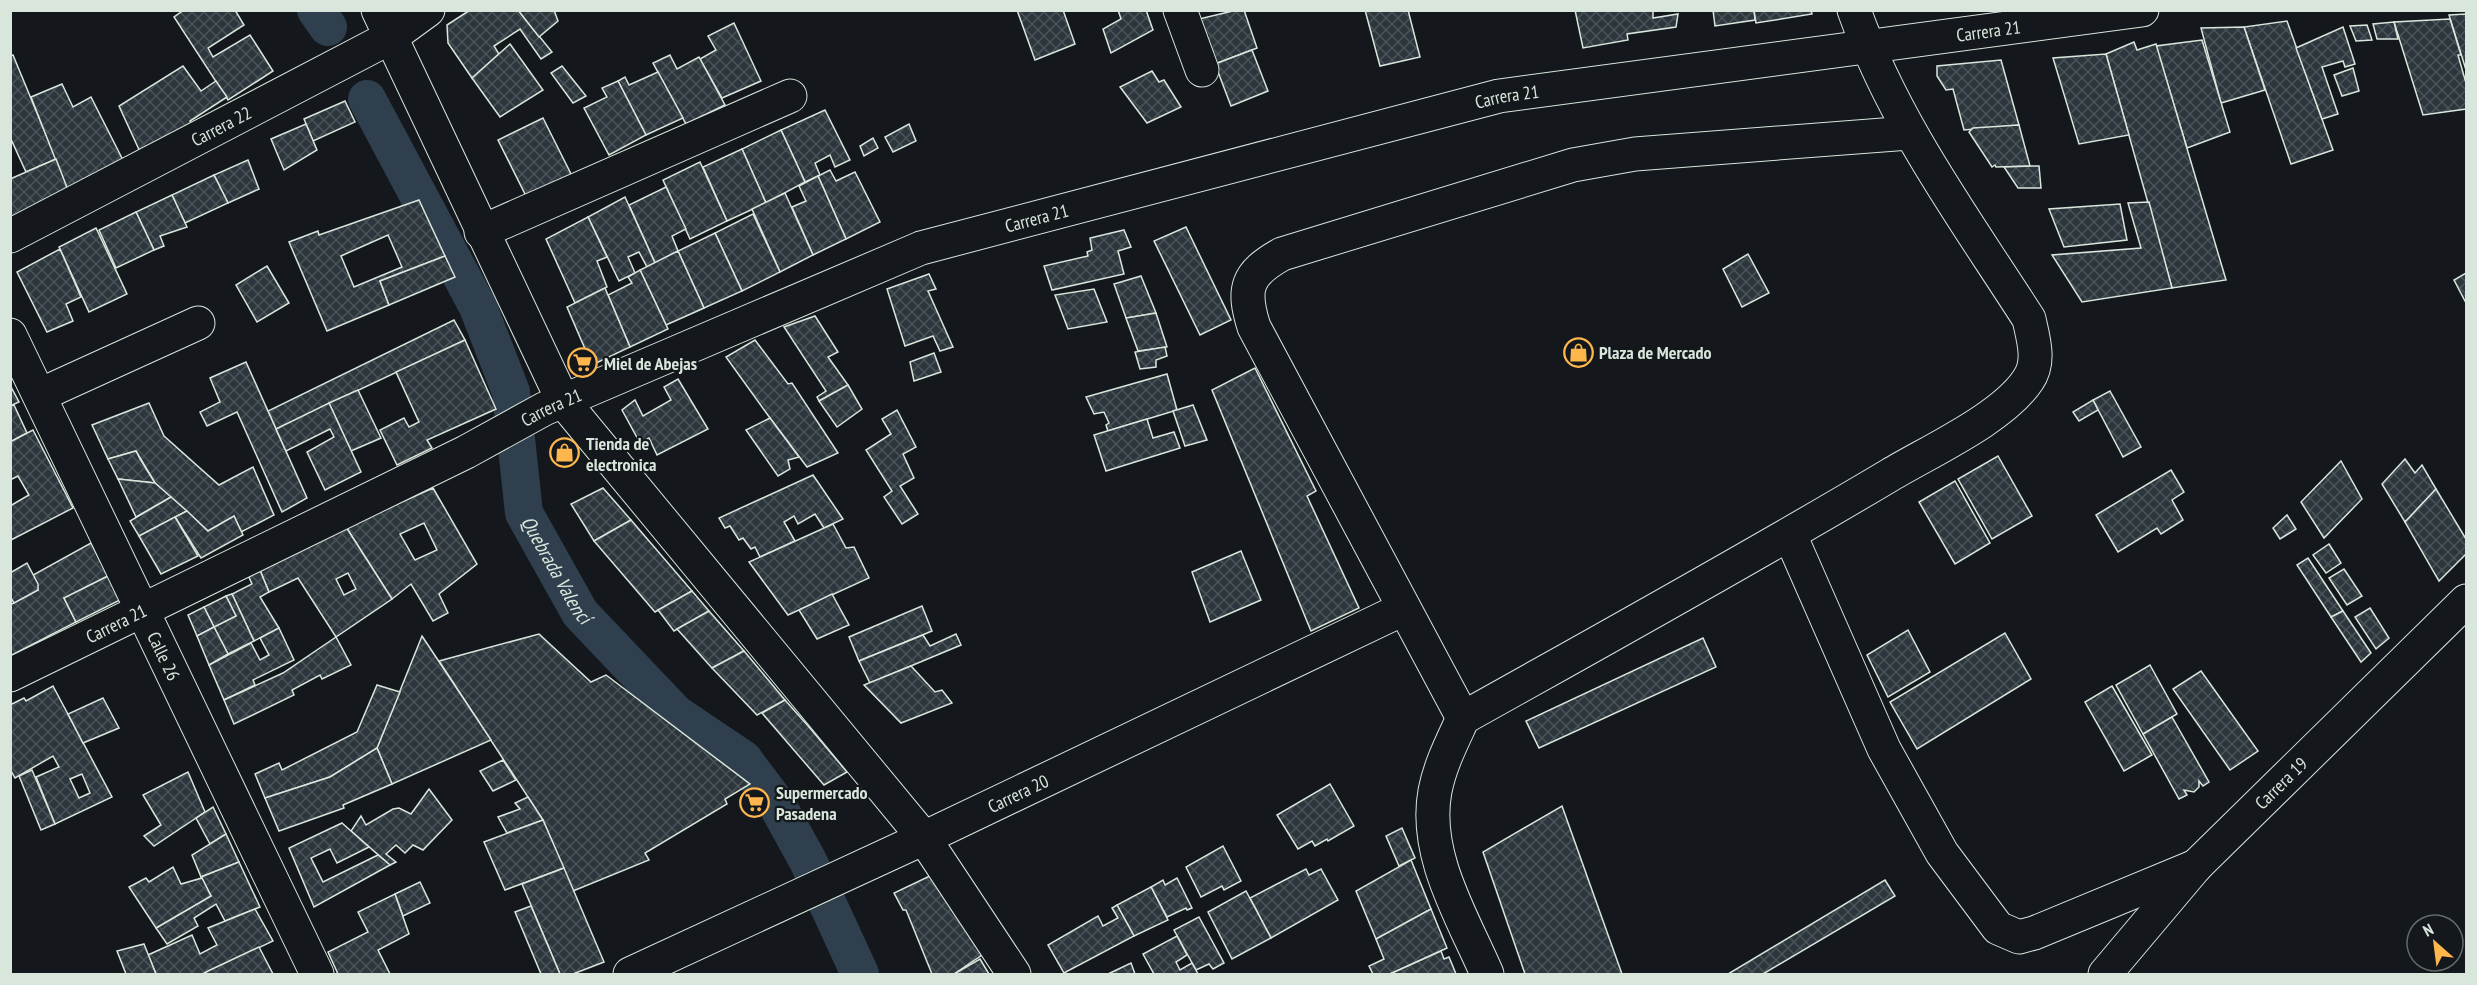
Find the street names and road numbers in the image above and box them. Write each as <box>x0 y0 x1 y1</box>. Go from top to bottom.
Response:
street label: Carrera 21 <box>1955 15 2022 46</box>
street label: Carrera 21 <box>1472 79 1540 113</box>
street label: Carrera 22 <box>187 101 255 151</box>
street label: Carrera 21 <box>1002 198 1071 237</box>
street label: Carrera 21 <box>517 383 585 431</box>
street label: Carrera 21 <box>82 599 150 648</box>
street label: Calle 26 <box>143 628 186 684</box>
street label: Carrera 19 <box>2250 752 2312 814</box>
street label: Carrera 20 <box>984 769 1052 817</box>

